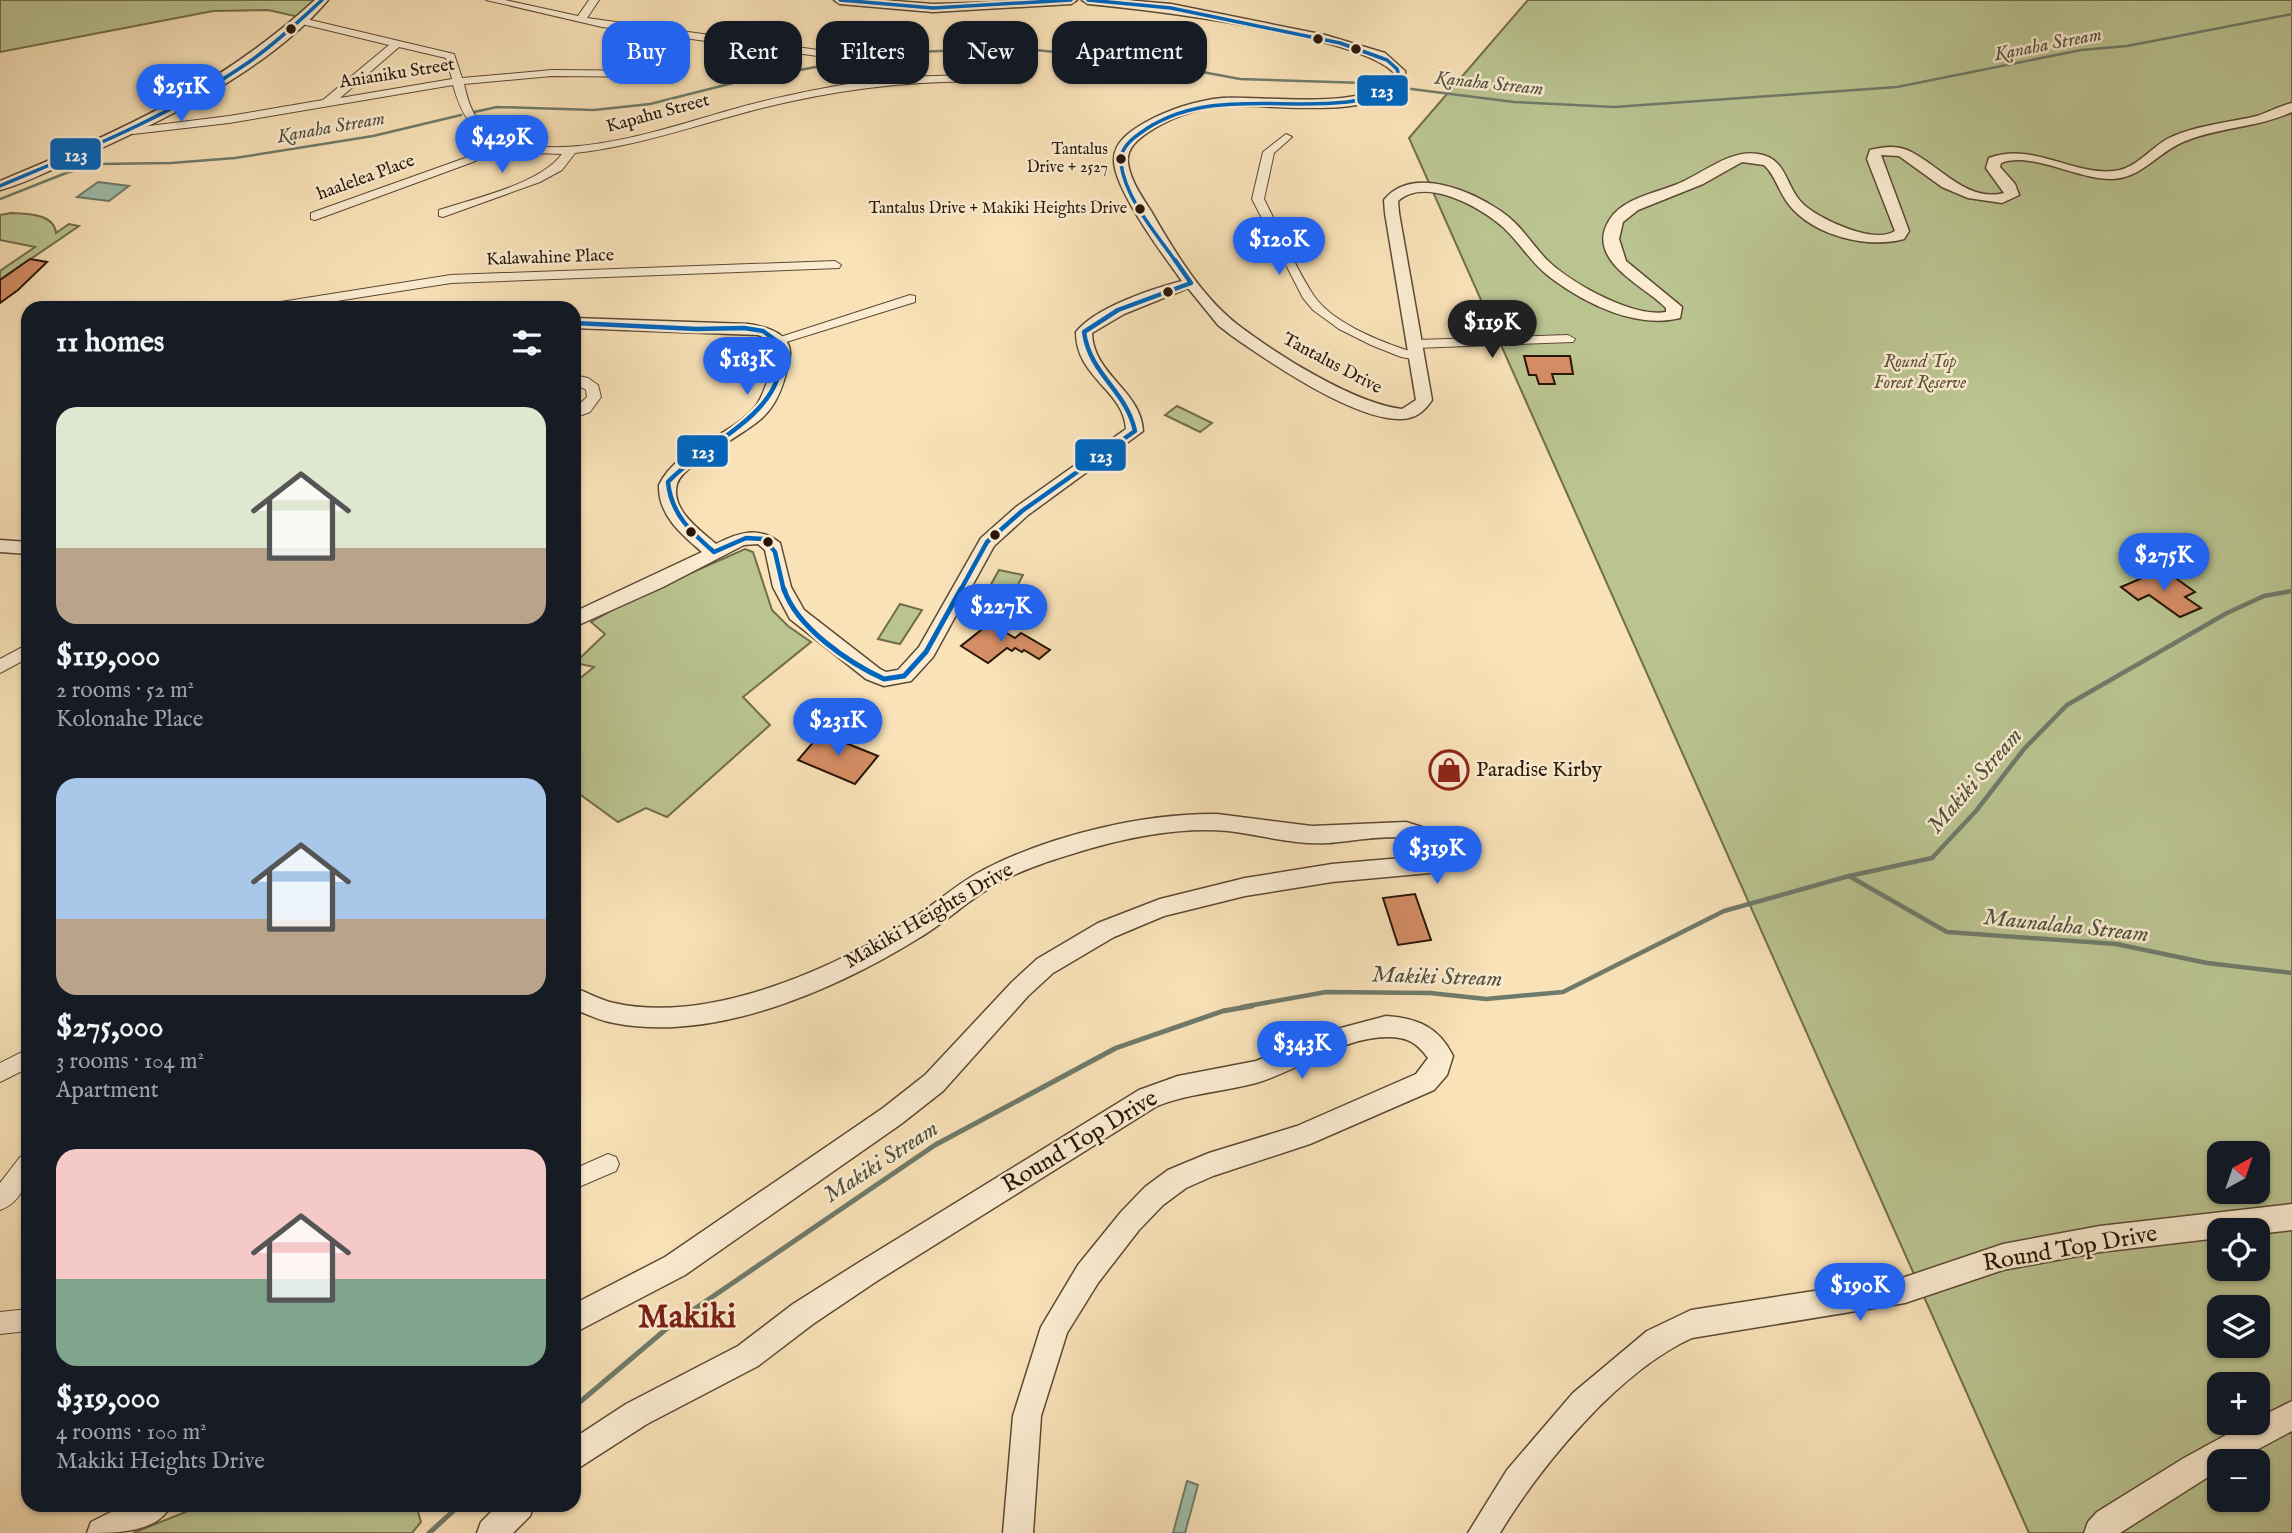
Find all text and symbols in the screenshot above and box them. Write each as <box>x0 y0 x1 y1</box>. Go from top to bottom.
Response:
chip: Buy <box>602 21 690 84</box>
chip: Rent <box>704 21 802 84</box>
chip: Filters <box>816 21 929 84</box>
chip: New <box>943 21 1038 84</box>
chip: Apartment <box>1052 21 1207 84</box>
unlabelled marker <box>284 22 298 36</box>
water label: Kanaha Stream <box>1991 23 2104 67</box>
unlabelled marker <box>1311 32 1325 46</box>
unlabelled marker <box>1349 42 1363 56</box>
street label: Anianiku Street <box>337 54 456 95</box>
pin: $251K <box>132 64 230 124</box>
water label: Kanaha Stream <box>1433 66 1544 102</box>
text: $251K <box>153 72 210 101</box>
line badge: 123 <box>1356 74 1409 107</box>
text: 123 <box>1370 80 1394 104</box>
street label: Kapahu Street <box>604 89 712 139</box>
water label: Kanaha Stream <box>274 107 387 149</box>
pin: $429K <box>453 116 551 175</box>
text: $429K <box>471 123 533 152</box>
line badge: 123 <box>49 137 102 171</box>
place label: Tantalus Drive + 2527 <box>1027 140 1108 178</box>
text: 123 <box>64 144 88 168</box>
street label: haalelea Place <box>314 150 418 206</box>
marker: Tantalus Drive + 2527 <box>1114 152 1128 166</box>
place label: Tantalus Drive + Makiki Heights Drive <box>868 199 1127 219</box>
marker: Tantalus Drive + Makiki Heights Drive <box>1133 202 1147 216</box>
pin: $120K <box>1230 218 1328 277</box>
text: $120K <box>1249 225 1309 254</box>
street label: Kalawahine Place <box>486 244 614 272</box>
unlabelled marker <box>1161 285 1175 299</box>
pin: $119K <box>1443 300 1541 360</box>
text: $119K <box>1464 308 1520 337</box>
text: 11 homes <box>56 324 164 362</box>
icon: filters <box>508 324 546 362</box>
street label: Tantalus Drive <box>1278 328 1386 400</box>
pin: $183K <box>698 338 796 397</box>
text: $183K <box>719 345 775 374</box>
park label: Round Top Forest Reserve <box>1874 351 1966 395</box>
line badge: 123 <box>676 434 729 468</box>
line badge: 123 <box>1074 438 1127 472</box>
text: 123 <box>691 441 715 465</box>
text: 123 <box>1089 445 1113 469</box>
icon: home <box>238 453 364 579</box>
unlabelled marker <box>684 525 698 539</box>
unlabelled marker <box>988 528 1002 542</box>
pin: $275K <box>2115 534 2213 593</box>
unlabelled marker <box>761 535 775 549</box>
text: $275K <box>2135 541 2194 570</box>
pin: $227K <box>952 584 1050 644</box>
text: $227K <box>970 592 1032 621</box>
text: $119,000 <box>56 638 160 676</box>
text: 2 rooms · 52 m² <box>56 676 194 705</box>
pin: $231K <box>789 698 887 758</box>
text: Kolonahe Place <box>56 705 203 734</box>
text: $231K <box>809 706 867 735</box>
water label: Makiki Stream <box>1921 722 2029 840</box>
shop icon: Paradise Kirby <box>1428 749 1470 791</box>
place label: Paradise Kirby <box>1476 757 1603 784</box>
icon: home <box>238 824 364 950</box>
pin: $319K <box>1388 826 1486 886</box>
text: $319K <box>1409 834 1465 863</box>
street label: Makiki Heights Drive <box>840 856 1019 975</box>
water label: Maunalaha Stream <box>1982 903 2150 949</box>
water label: Makiki Stream <box>1371 960 1503 994</box>
text: $275,000 <box>56 1009 163 1047</box>
pin: $343K <box>1253 1021 1351 1081</box>
text: $343K <box>1273 1029 1331 1058</box>
text: 3 rooms · 104 m² <box>56 1047 204 1076</box>
text: Apartment <box>56 1076 159 1105</box>
street label: Round Top Drive <box>996 1083 1164 1201</box>
water label: Makiki Stream <box>818 1114 944 1210</box>
north arrow <box>2207 1141 2270 1204</box>
map controls <box>2207 1141 2270 1512</box>
icon: home <box>238 1195 364 1321</box>
street label: Round Top Drive <box>1980 1218 2160 1280</box>
button: locate <box>2207 1218 2270 1281</box>
pin: $190K <box>1811 1264 1909 1323</box>
text: $190K <box>1830 1271 1890 1300</box>
button: layers <box>2207 1295 2270 1358</box>
district label: Makiki <box>638 1297 736 1339</box>
button: + <box>2207 1372 2270 1435</box>
text: $319,000 <box>56 1380 160 1418</box>
text: 4 rooms · 100 m² <box>56 1418 207 1447</box>
text: Makiki Heights Drive <box>56 1447 265 1476</box>
button: − <box>2207 1449 2270 1512</box>

